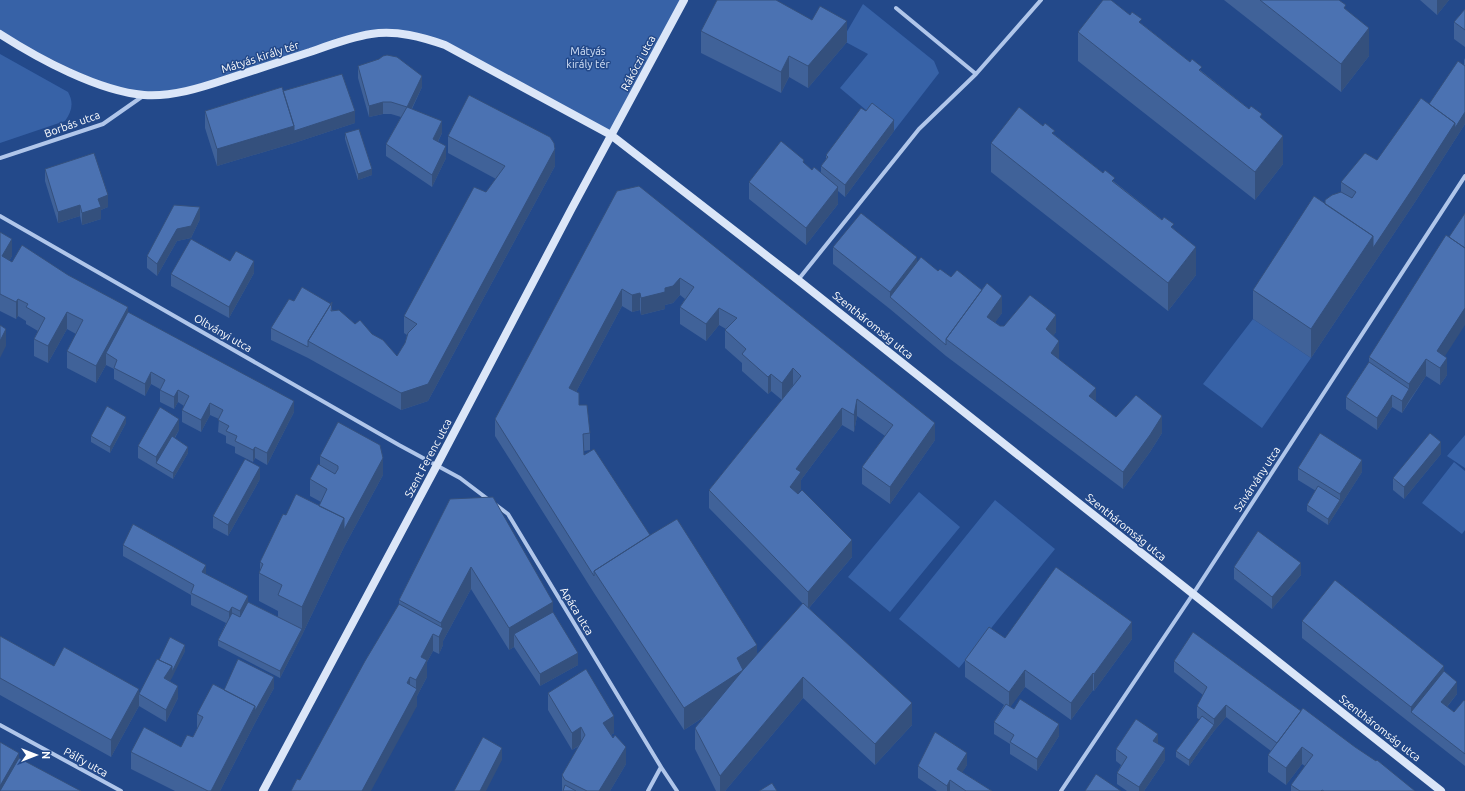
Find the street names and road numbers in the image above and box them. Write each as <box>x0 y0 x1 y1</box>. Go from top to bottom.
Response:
street label: Rákóczi utca <box>618 33 658 93</box>
street label: Mátyás király tér <box>220 39 301 75</box>
street label: Borbás utca <box>43 108 101 140</box>
street label: Szentháromság utca <box>830 289 916 361</box>
street label: Oltványi utca <box>192 312 254 354</box>
street label: Szent Ferenc utca <box>402 417 454 499</box>
street label: Szivárvány utca <box>1231 444 1283 514</box>
street label: Szentháromság utca <box>1083 491 1169 563</box>
street label: Apáca utca <box>558 585 596 637</box>
street label: Szentháromság utca <box>1337 692 1423 764</box>
street label: Pálfy utca <box>62 745 110 779</box>

